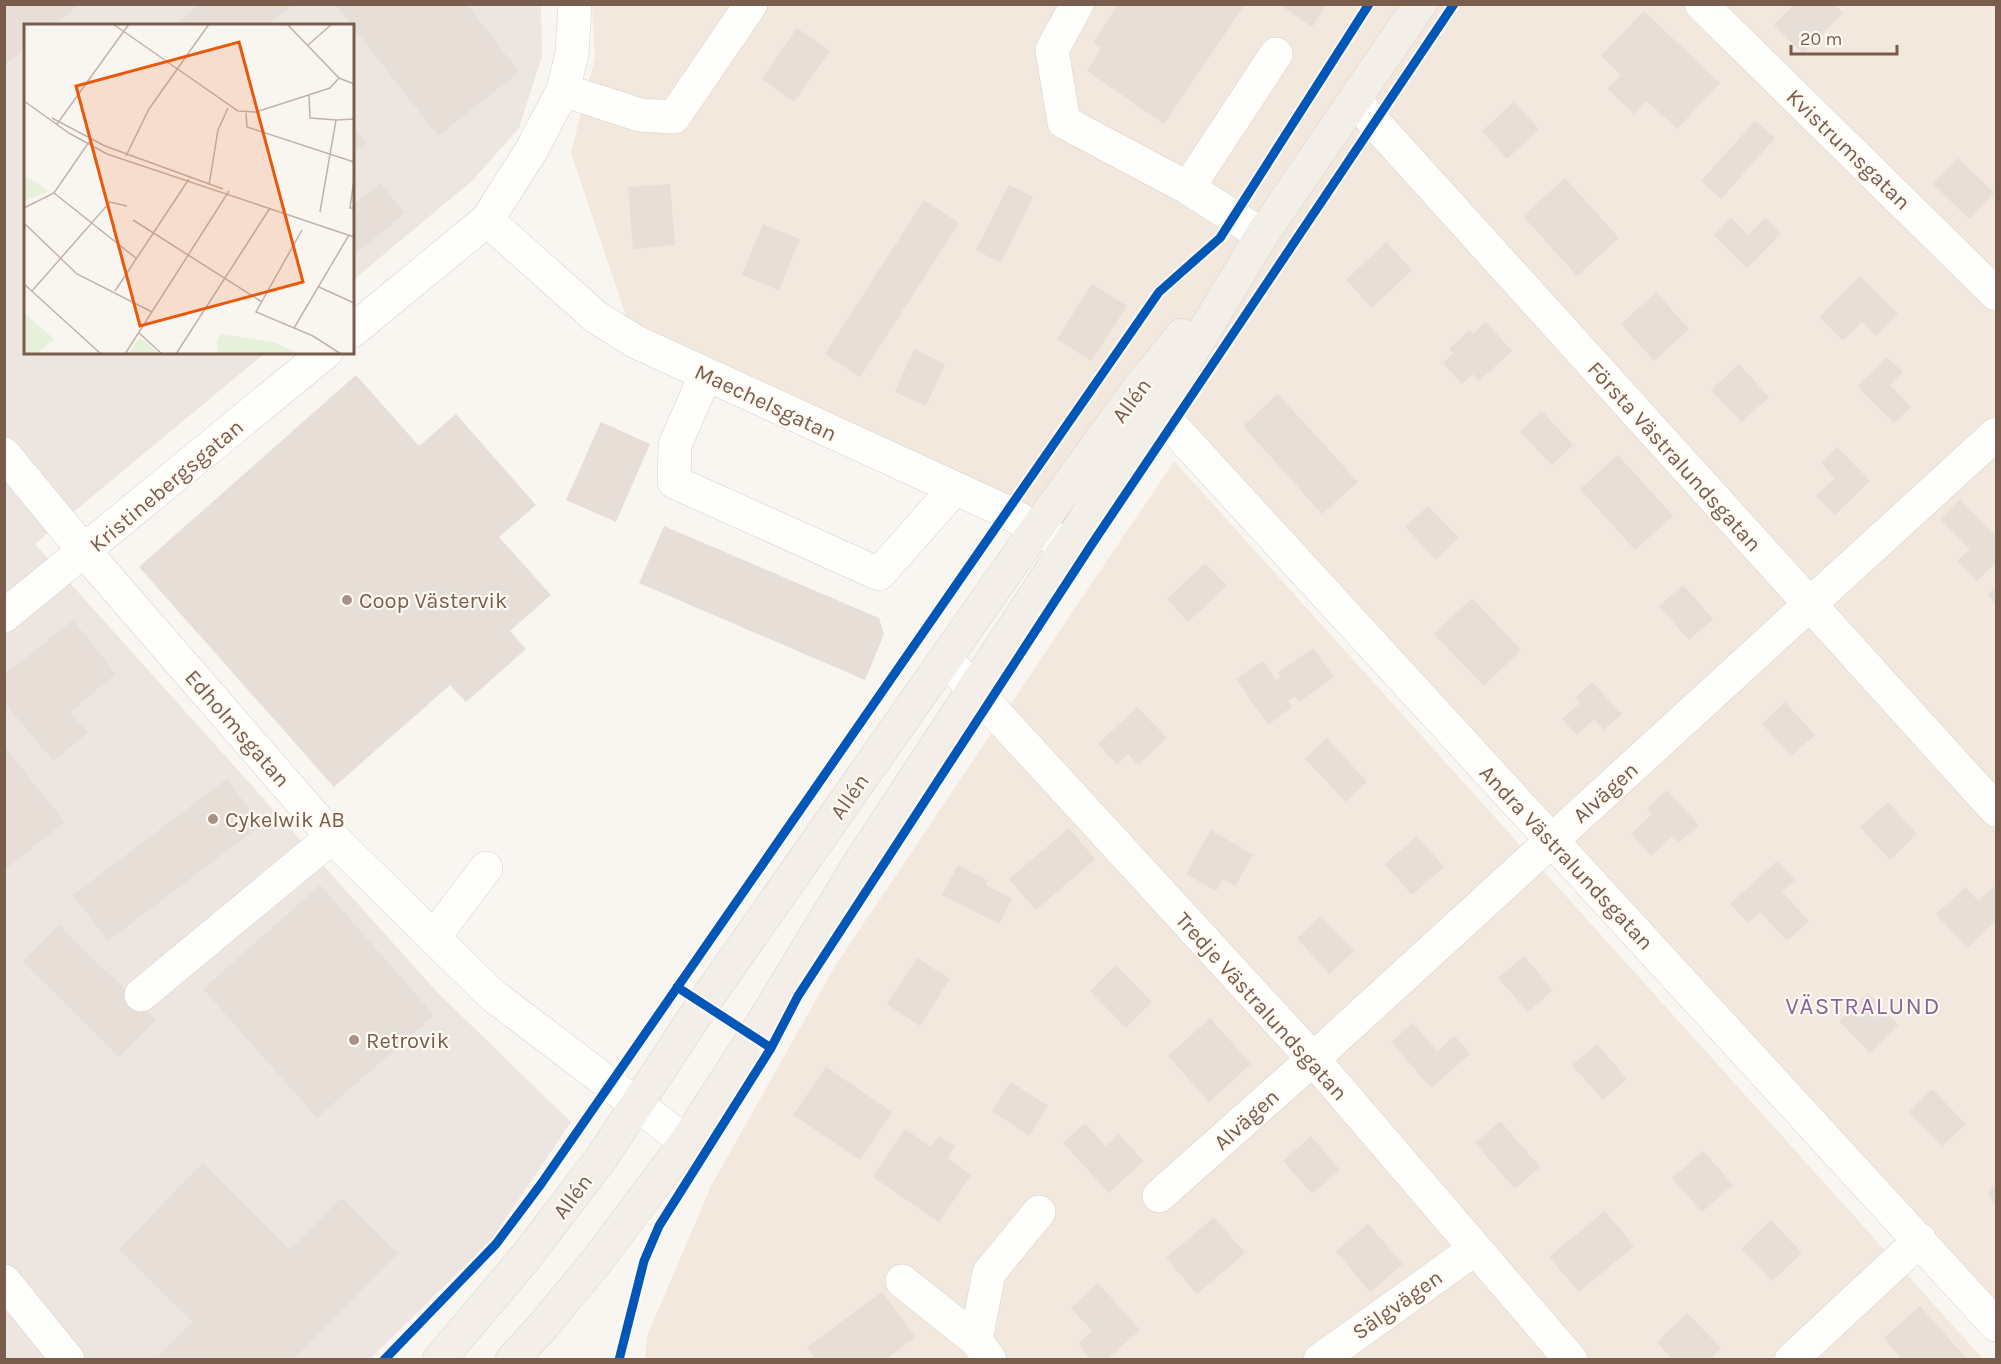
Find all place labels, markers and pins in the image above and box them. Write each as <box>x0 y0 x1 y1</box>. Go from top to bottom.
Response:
place label: Coop Västervik <box>359 588 508 614</box>
marker: Coop Västervik <box>340 593 354 607</box>
place label: Cykelwik AB <box>225 807 345 833</box>
marker: Cykelwik AB <box>206 812 220 826</box>
place label: Retrovik <box>366 1028 449 1054</box>
marker: Retrovik <box>347 1033 361 1047</box>

